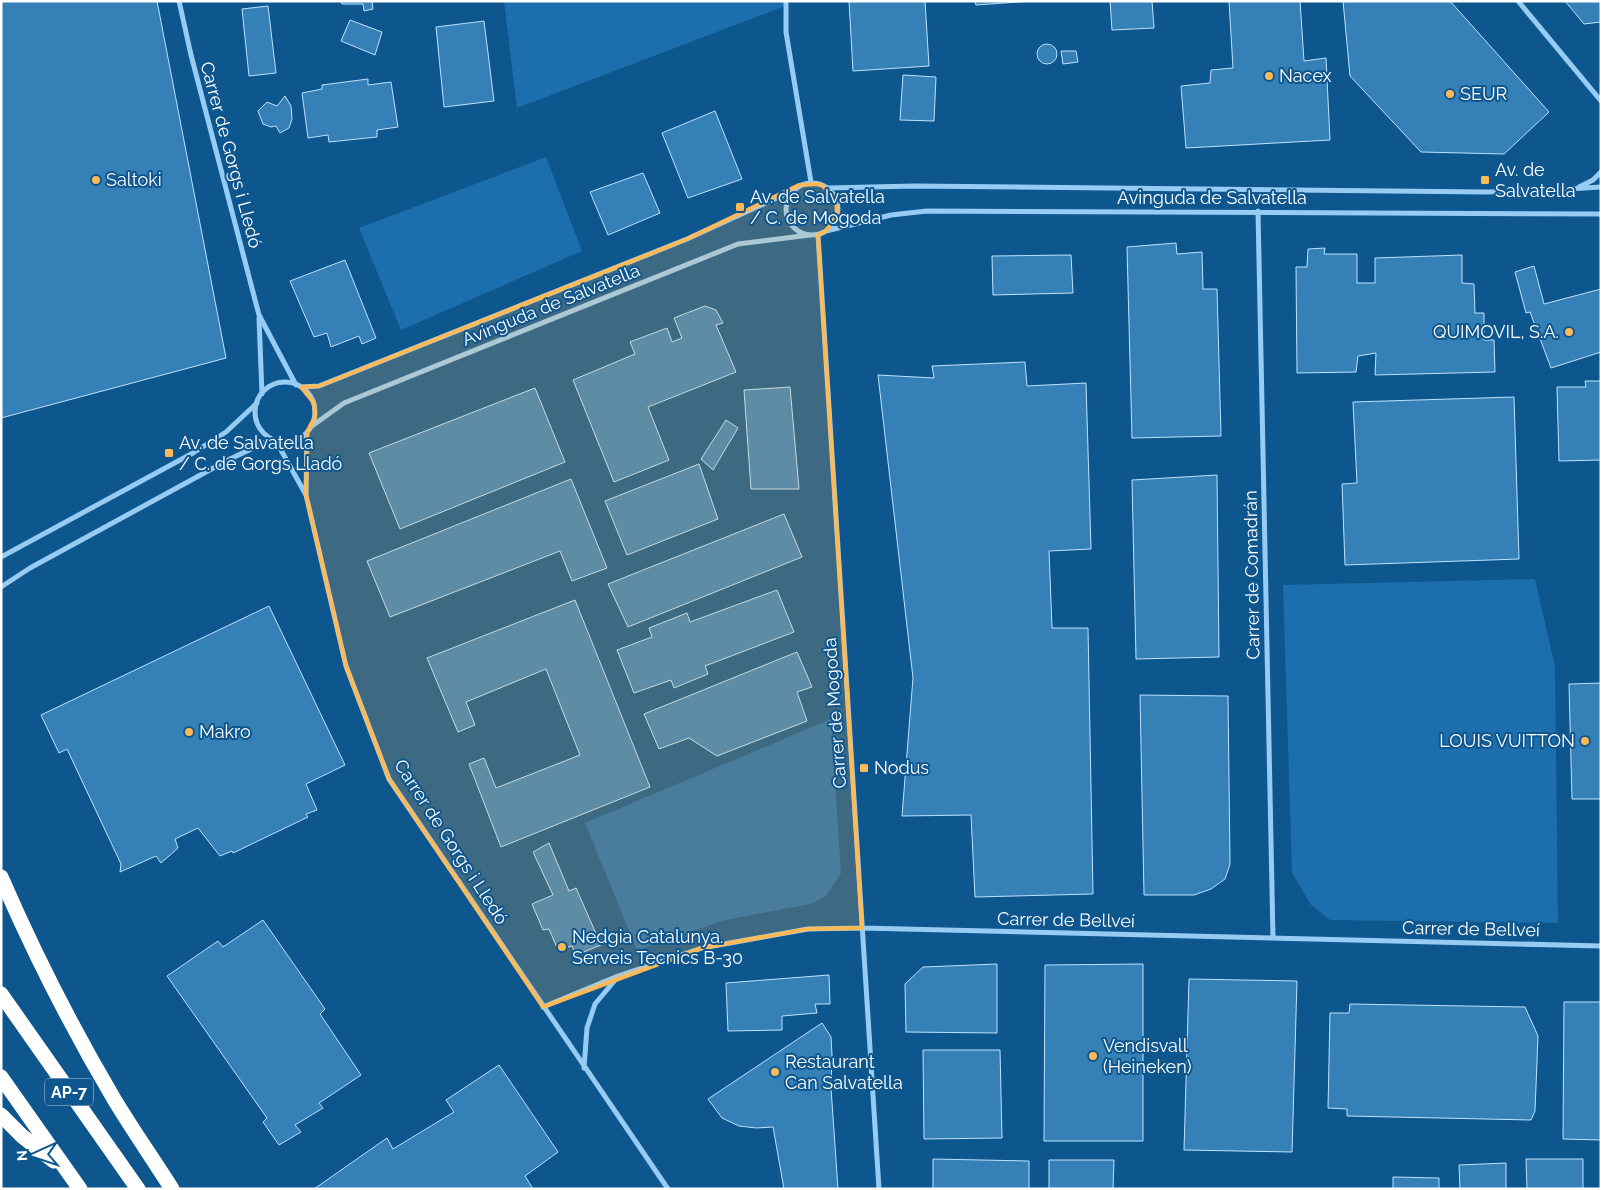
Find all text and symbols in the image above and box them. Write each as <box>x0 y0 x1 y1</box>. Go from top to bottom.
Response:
street label: Carrer de Gorgs i Lledó <box>196 59 267 251</box>
place label: Nacex <box>1279 65 1332 86</box>
marker: Nacex <box>1263 70 1275 82</box>
place label: SEUR <box>1460 83 1507 104</box>
marker: SEUR <box>1444 88 1456 100</box>
place label: Av. de Salvatella <box>1495 159 1575 201</box>
place label: Saltoki <box>106 169 162 190</box>
marker: Saltoki <box>90 174 102 186</box>
marker: Av. de Salvatella <box>1479 174 1491 186</box>
place label: Av. de Salvatella / C. de Mogoda <box>750 186 885 228</box>
street label: Avinguda de Salvatella <box>1117 187 1307 208</box>
marker: Av. de Salvatella / C. de Mogoda <box>734 201 746 213</box>
street label: Avinguda de Salvatella <box>459 259 643 350</box>
place label: QUIMOVIL, S.A. <box>1433 321 1559 342</box>
marker: QUIMOVIL, S.A. <box>1563 326 1575 338</box>
place label: Av. de Salvatella / C. de Gorgs Lladó <box>179 432 343 474</box>
marker: Av. de Salvatella / C. de Gorgs Lladó <box>163 447 175 459</box>
street label: Carrer de Comadrán <box>1240 490 1263 660</box>
street label: Carrer de Mogoda <box>819 637 850 789</box>
place label: Makro <box>199 721 251 742</box>
marker: Makro <box>183 726 195 738</box>
place label: LOUIS VUITTON <box>1439 730 1575 751</box>
marker: LOUIS VUITTON <box>1579 735 1591 747</box>
street label: Carrer de Gorgs i Lledó <box>390 755 513 928</box>
place label: Nodus <box>874 757 929 778</box>
marker: Nodus <box>858 762 870 774</box>
street label: Carrer de Bellveí <box>997 908 1135 931</box>
street label: Carrer de Bellveí <box>1402 917 1540 940</box>
place label: Nedgia Catalunya. Serveis Tecnics B-30 <box>572 926 743 968</box>
marker: Nedgia Catalunya. Serveis Tecnics B-30 <box>556 941 568 953</box>
place label: Vendisvall (Heineken) <box>1103 1035 1192 1077</box>
marker: Vendisvall (Heineken) <box>1087 1050 1099 1062</box>
place label: Restaurant Can Salvatella <box>785 1051 903 1093</box>
marker: Restaurant Can Salvatella <box>769 1066 781 1078</box>
road number: AP-7 <box>45 1078 93 1106</box>
north arrow <box>10 1130 60 1180</box>
text: N <box>14 1150 30 1161</box>

